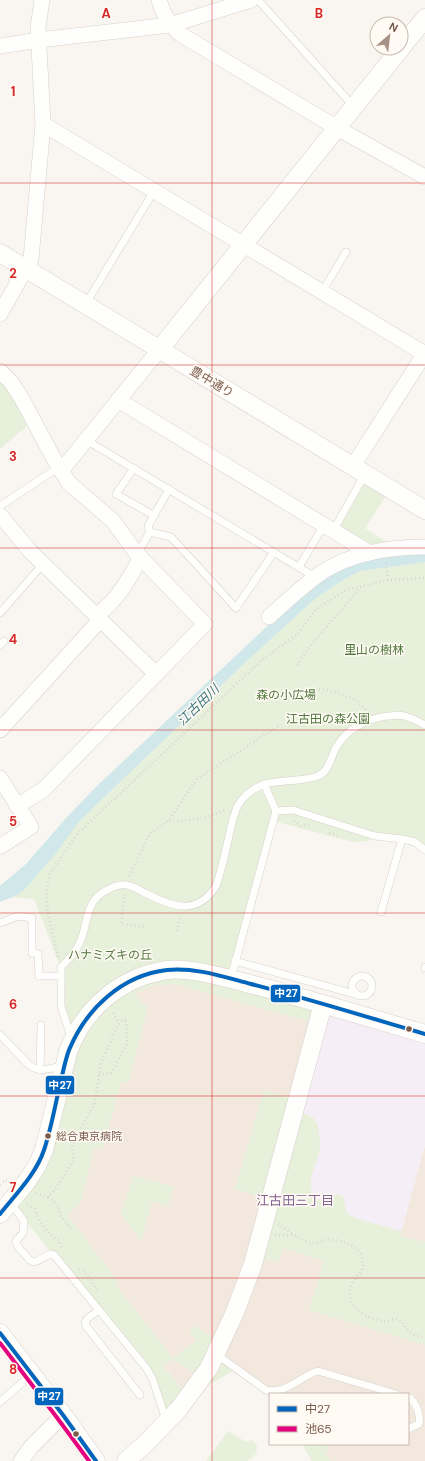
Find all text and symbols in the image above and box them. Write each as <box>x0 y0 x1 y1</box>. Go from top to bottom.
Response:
text: A <box>101 5 111 22</box>
text: B <box>315 5 323 22</box>
north arrow <box>369 16 409 56</box>
text: N <box>387 19 401 35</box>
text: 1 <box>11 83 15 100</box>
text: 2 <box>9 265 17 282</box>
street label: 豊中通り <box>187 363 237 401</box>
text: 3 <box>9 448 17 465</box>
text: 4 <box>9 631 17 648</box>
park label: 里山の樹林 <box>344 642 404 658</box>
water label: 江古田川 <box>173 679 224 729</box>
park label: 森の小広場 <box>256 687 316 703</box>
park label: 江古田の森公園 <box>286 711 370 727</box>
text: 5 <box>9 813 17 830</box>
park label: ハナミズキの丘 <box>68 947 152 963</box>
line badge: 中27 <box>270 984 301 1003</box>
text: 中27 <box>274 986 298 1000</box>
text: 6 <box>9 996 17 1013</box>
unlabelled marker <box>404 1024 414 1034</box>
line badge: 中27 <box>45 1075 75 1095</box>
text: 中27 <box>48 1078 72 1092</box>
place label: 総合東京病院 <box>56 1129 122 1143</box>
marker: 総合東京病院 <box>43 1131 53 1141</box>
text: 7 <box>10 1179 17 1196</box>
district label: 江古田三丁目 <box>256 1192 334 1209</box>
text: 8 <box>9 1361 17 1378</box>
line badge: 中27 <box>34 1387 64 1406</box>
text: 中27 <box>37 1389 61 1403</box>
legend <box>269 1393 409 1445</box>
text: 中27 <box>305 1401 330 1417</box>
text: 池65 <box>305 1421 332 1437</box>
unlabelled marker <box>71 1429 81 1439</box>

